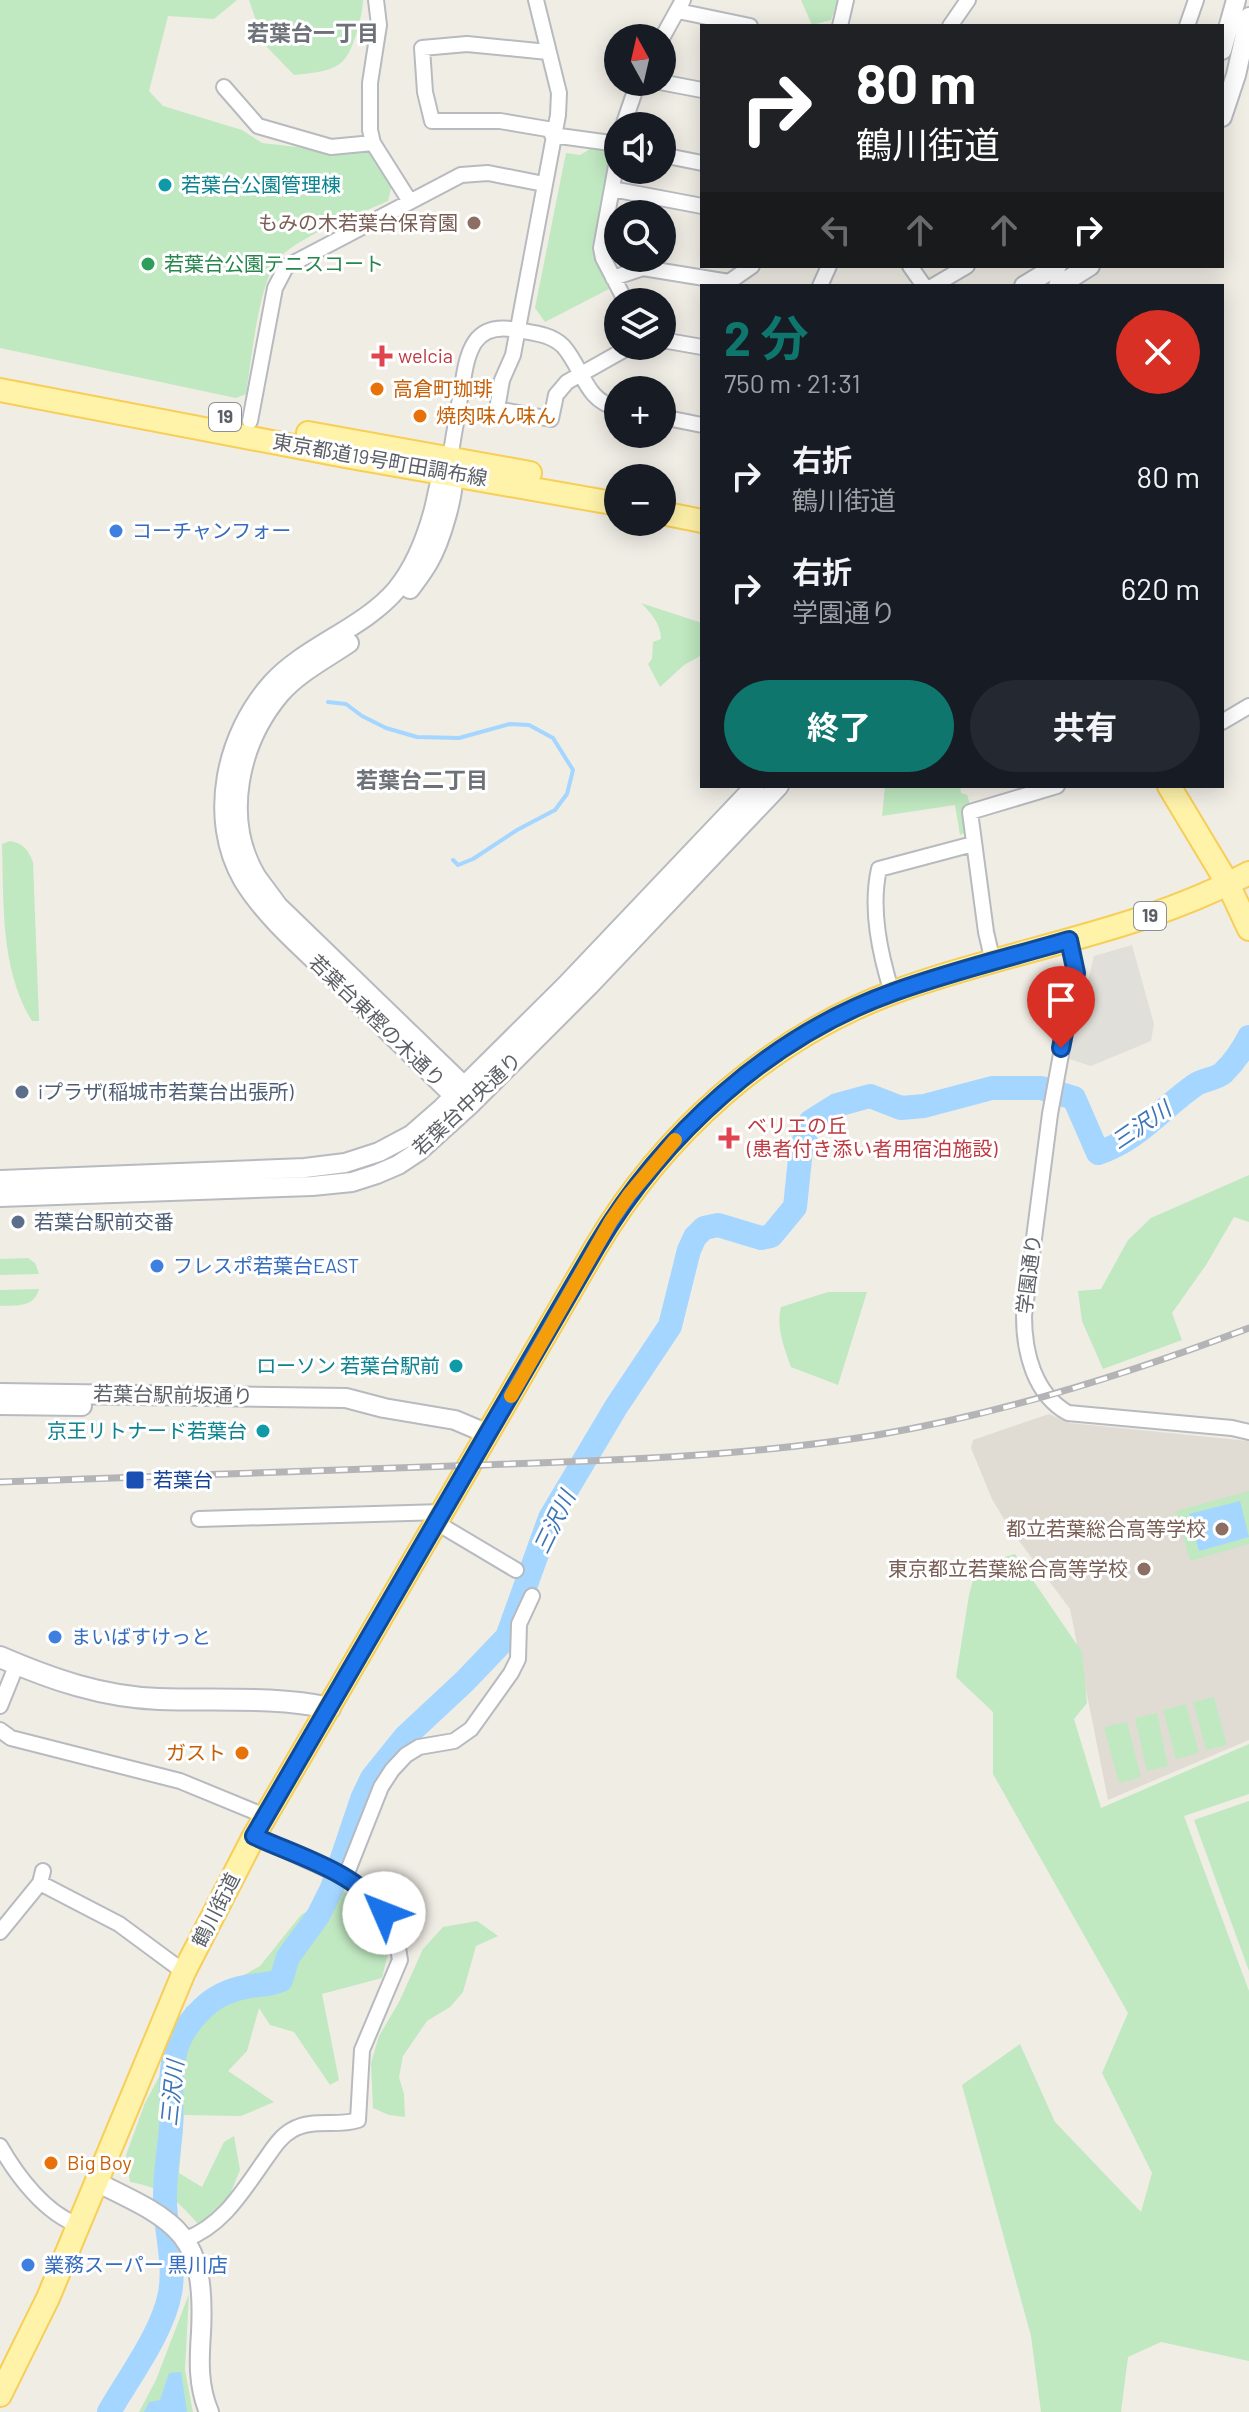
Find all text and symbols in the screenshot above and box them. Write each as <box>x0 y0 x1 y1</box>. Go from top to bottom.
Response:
district label: 若葉台一丁目 <box>247 19 379 45</box>
north arrow <box>604 24 676 96</box>
map controls <box>604 24 676 536</box>
text: 80 m <box>856 48 976 115</box>
icon: right <box>724 56 828 160</box>
button: sound <box>604 112 676 184</box>
text: 鶴川街道 <box>856 122 1000 165</box>
place label: 若葉台公園管理棟 <box>181 172 341 196</box>
marker: 若葉台公園管理棟 <box>156 176 174 194</box>
button: search <box>604 200 676 272</box>
icon: left <box>814 208 858 252</box>
icon: ahead <box>898 208 942 252</box>
icon: ahead <box>982 208 1026 252</box>
icon: right <box>1066 208 1110 252</box>
place label: もみの木若葉台保育園 <box>258 210 458 234</box>
marker: もみの木若葉台保育園 <box>465 214 483 232</box>
place label: 若葉台公園テニスコート <box>164 251 384 275</box>
marker: 若葉台公園テニスコート <box>139 255 157 273</box>
button: layers <box>604 288 676 360</box>
text: 2 分 <box>724 308 808 366</box>
button: close <box>1116 310 1200 394</box>
place label: welcia <box>398 343 453 367</box>
marker: welcia <box>373 347 391 365</box>
text: 750 m · 21:31 <box>724 367 861 398</box>
place label: 高倉町珈琲 <box>393 376 493 400</box>
button: + <box>604 376 676 448</box>
marker: 高倉町珈琲 <box>368 380 386 398</box>
road number: 19 <box>209 403 241 431</box>
place label: 焼肉味ん味ん <box>436 403 556 427</box>
marker: 焼肉味ん味ん <box>411 407 429 425</box>
street label: 東京都道19号町田調布線 <box>271 428 489 490</box>
text: 右折 <box>792 441 852 477</box>
icon: right <box>724 454 768 498</box>
text: 80 m <box>1137 458 1200 494</box>
button: − <box>604 464 676 536</box>
text: 鶴川街道 <box>792 484 896 515</box>
place label: コーチャンフォー <box>132 518 291 542</box>
marker: コーチャンフォー <box>107 522 125 540</box>
text: 右折 <box>792 553 852 589</box>
icon: right <box>724 566 768 610</box>
text: 620 m <box>1121 570 1200 606</box>
text: 学園通り <box>792 596 896 627</box>
button: 終了 <box>724 680 954 772</box>
button: 共有 <box>970 680 1200 772</box>
district label: 若葉台二丁目 <box>356 766 488 792</box>
road number: 19 <box>1134 902 1166 930</box>
street label: 若葉台東樫の木通り <box>305 949 451 1091</box>
pin <box>1027 966 1095 1048</box>
icon: arrive <box>1039 978 1083 1022</box>
street label: 若葉台中央通り <box>407 1047 526 1160</box>
place label: iプラザ(稲城市若葉台出張所) <box>38 1079 294 1103</box>
marker: iプラザ(稲城市若葉台出張所) <box>13 1083 31 1101</box>
water label: 三沢川 <box>1106 1094 1177 1153</box>
place label: ベリエの丘 (患者付き添い者用宿泊施設) <box>746 1113 998 1160</box>
marker: ベリエの丘 (患者付き添い者用宿泊施設) <box>718 1127 740 1149</box>
place label: 若葉台駅前交番 <box>34 1209 174 1233</box>
marker: 若葉台駅前交番 <box>9 1213 27 1231</box>
street label: 学園通り <box>1011 1233 1045 1315</box>
place label: フレスポ若葉台EAST <box>173 1253 359 1277</box>
marker: フレスポ若葉台EAST <box>148 1257 166 1275</box>
place label: ローソン 若葉台駅前 <box>256 1353 440 1377</box>
marker: ローソン 若葉台駅前 <box>447 1357 465 1375</box>
street label: 若葉台駅前坂通り <box>93 1381 253 1407</box>
place label: 京王リトナード若葉台 <box>47 1418 247 1442</box>
marker: 京王リトナード若葉台 <box>254 1422 272 1440</box>
place label: 若葉台 <box>153 1467 213 1491</box>
marker: 若葉台 <box>124 1469 146 1491</box>
water label: 三沢川 <box>527 1484 580 1557</box>
place label: 都立若葉総合高等学校 <box>1006 1516 1206 1540</box>
marker: 都立若葉総合高等学校 <box>1213 1520 1231 1538</box>
place label: 東京都立若葉総合高等学校 <box>888 1556 1128 1580</box>
marker: 東京都立若葉総合高等学校 <box>1135 1560 1153 1578</box>
place label: まいばすけっと <box>71 1624 211 1648</box>
marker: まいばすけっと <box>46 1628 64 1646</box>
place label: ガスト <box>166 1740 226 1764</box>
marker: ガスト <box>233 1744 251 1762</box>
street label: 鶴川街道 <box>186 1868 244 1951</box>
position arrow <box>342 1871 426 1955</box>
water label: 三沢川 <box>155 2057 188 2127</box>
place label: Big Boy <box>67 2150 132 2174</box>
marker: Big Boy <box>42 2154 60 2172</box>
place label: 業務スーパー 黒川店 <box>44 2252 228 2276</box>
marker: 業務スーパー 黒川店 <box>19 2256 37 2274</box>

